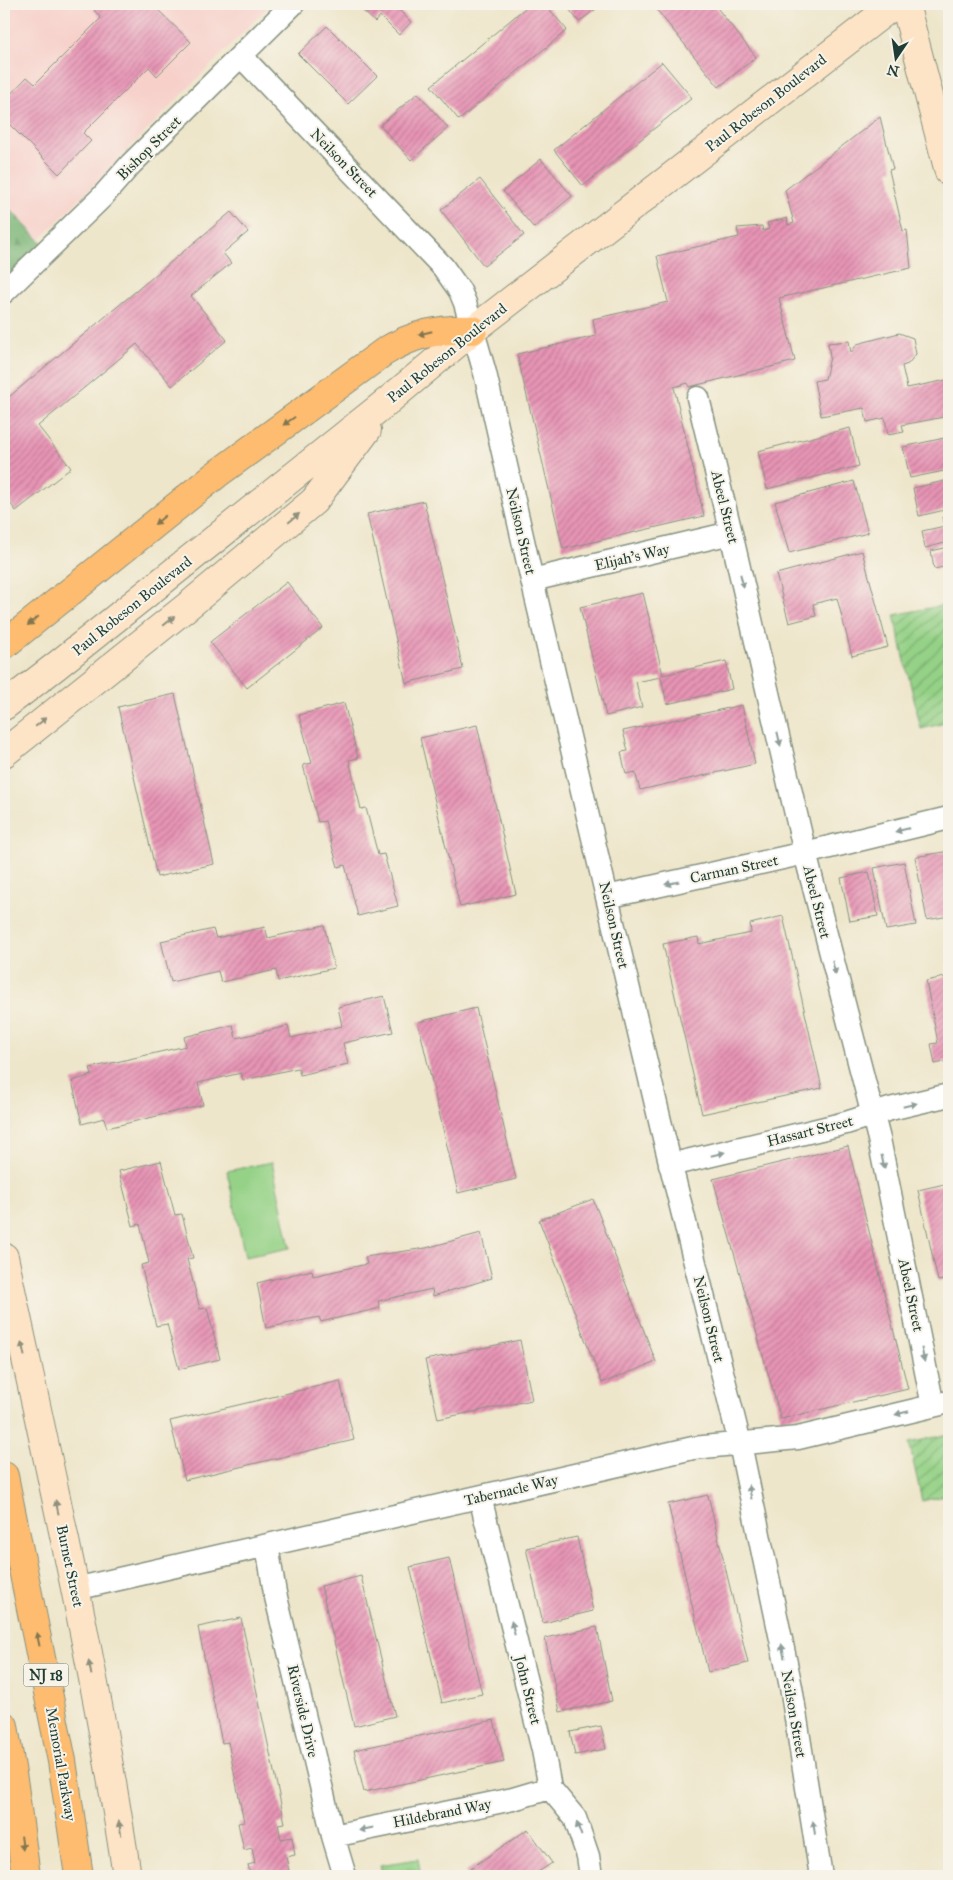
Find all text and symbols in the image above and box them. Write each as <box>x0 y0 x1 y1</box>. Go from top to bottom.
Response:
north arrow <box>870 32 920 82</box>
street label: Paul Robeson Boulevard <box>702 50 830 156</box>
text: N <box>885 61 901 80</box>
street label: Bishop Street <box>113 112 185 184</box>
street label: Neilson Street <box>307 125 382 202</box>
street label: Paul Robeson Boulevard <box>384 299 511 407</box>
one-way arrow <box>417 329 432 337</box>
one-way arrow <box>282 416 296 426</box>
street label: Abeel Street <box>707 468 743 546</box>
street label: Neilson Street <box>502 486 540 577</box>
one-way arrow <box>288 513 301 524</box>
one-way arrow <box>154 514 167 525</box>
street label: Elijah's Way <box>593 539 672 574</box>
street label: Paul Robeson Boulevard <box>69 552 196 660</box>
one-way arrow <box>738 573 746 589</box>
one-way arrow <box>26 616 40 626</box>
one-way arrow <box>162 616 175 627</box>
one-way arrow <box>34 717 47 728</box>
one-way arrow <box>775 732 783 747</box>
one-way arrow <box>894 826 909 834</box>
street label: Carman Street <box>688 851 780 887</box>
street label: Abeel Street <box>799 863 835 941</box>
one-way arrow <box>664 879 679 887</box>
street label: Neilson Street <box>595 880 633 971</box>
one-way arrow <box>831 961 839 976</box>
one-way arrow <box>903 1100 918 1108</box>
street label: Hassart Street <box>765 1111 856 1150</box>
one-way arrow <box>710 1150 725 1158</box>
one-way arrow <box>880 1154 888 1170</box>
street label: Abeel Street <box>894 1256 928 1334</box>
street label: Neilson Street <box>690 1274 729 1365</box>
one-way arrow <box>19 1340 27 1356</box>
one-way arrow <box>919 1348 927 1363</box>
one-way arrow <box>894 1409 909 1417</box>
street label: Tabernacle Way <box>462 1470 561 1510</box>
one-way arrow <box>746 1484 754 1499</box>
one-way arrow <box>53 1499 61 1515</box>
street label: Burnet Street <box>52 1523 88 1609</box>
one-way arrow <box>509 1620 517 1635</box>
one-way arrow <box>34 1630 42 1646</box>
one-way arrow <box>779 1643 787 1658</box>
street label: John Street <box>509 1652 545 1727</box>
one-way arrow <box>86 1660 94 1676</box>
street label: Riverside Drive <box>284 1663 322 1759</box>
road number: NJ 18 <box>23 1664 68 1686</box>
street label: Neilson Street <box>777 1669 811 1760</box>
street label: Memorial Parkway <box>42 1706 80 1823</box>
street label: Hildebrand Way <box>391 1794 494 1831</box>
one-way arrow <box>115 1820 123 1836</box>
one-way arrow <box>809 1820 817 1836</box>
one-way arrow <box>575 1822 582 1837</box>
one-way arrow <box>358 1825 374 1833</box>
one-way arrow <box>18 1836 26 1852</box>

